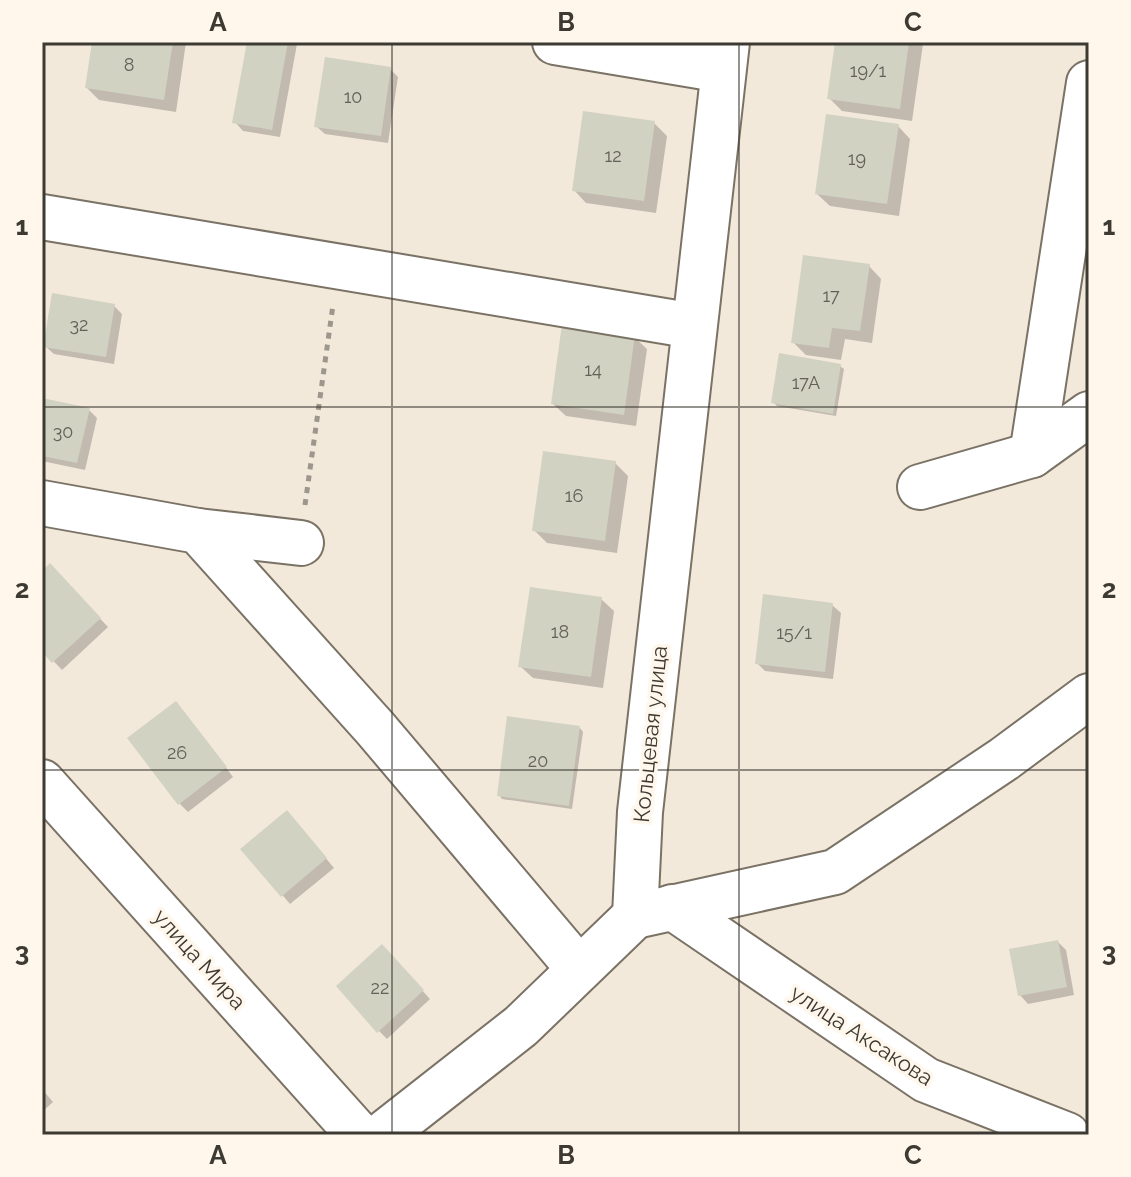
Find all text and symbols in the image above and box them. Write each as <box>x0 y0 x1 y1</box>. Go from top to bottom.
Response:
text: A <box>209 7 227 37</box>
text: B <box>557 7 575 37</box>
text: C <box>904 7 922 37</box>
house number: 8 <box>124 54 134 75</box>
house number: 19/1 <box>850 60 887 81</box>
house number: 10 <box>344 86 362 107</box>
house number: 12 <box>604 145 622 166</box>
house number: 19 <box>848 148 866 169</box>
text: 1 <box>16 211 29 241</box>
text: 1 <box>1103 211 1116 241</box>
house number: 17 <box>822 285 840 306</box>
house number: 32 <box>70 314 89 335</box>
house number: 14 <box>584 359 602 380</box>
house number: 17А <box>792 372 820 393</box>
house number: 30 <box>53 421 73 442</box>
house number: 16 <box>565 485 583 506</box>
text: 2 <box>15 574 29 604</box>
text: 2 <box>1102 574 1116 604</box>
house number: 18 <box>551 621 569 642</box>
house number: 15/1 <box>776 622 812 643</box>
street label: Кольцевая улица <box>628 644 672 824</box>
house number: 26 <box>167 742 187 763</box>
house number: 20 <box>528 750 548 771</box>
street label: улица Мира <box>148 904 252 1014</box>
text: 3 <box>15 937 29 967</box>
text: 3 <box>1102 937 1116 967</box>
house number: 22 <box>371 977 389 998</box>
street label: улица Аксакова <box>786 979 938 1091</box>
text: A <box>209 1140 227 1170</box>
text: B <box>557 1140 575 1170</box>
text: C <box>904 1140 922 1170</box>

